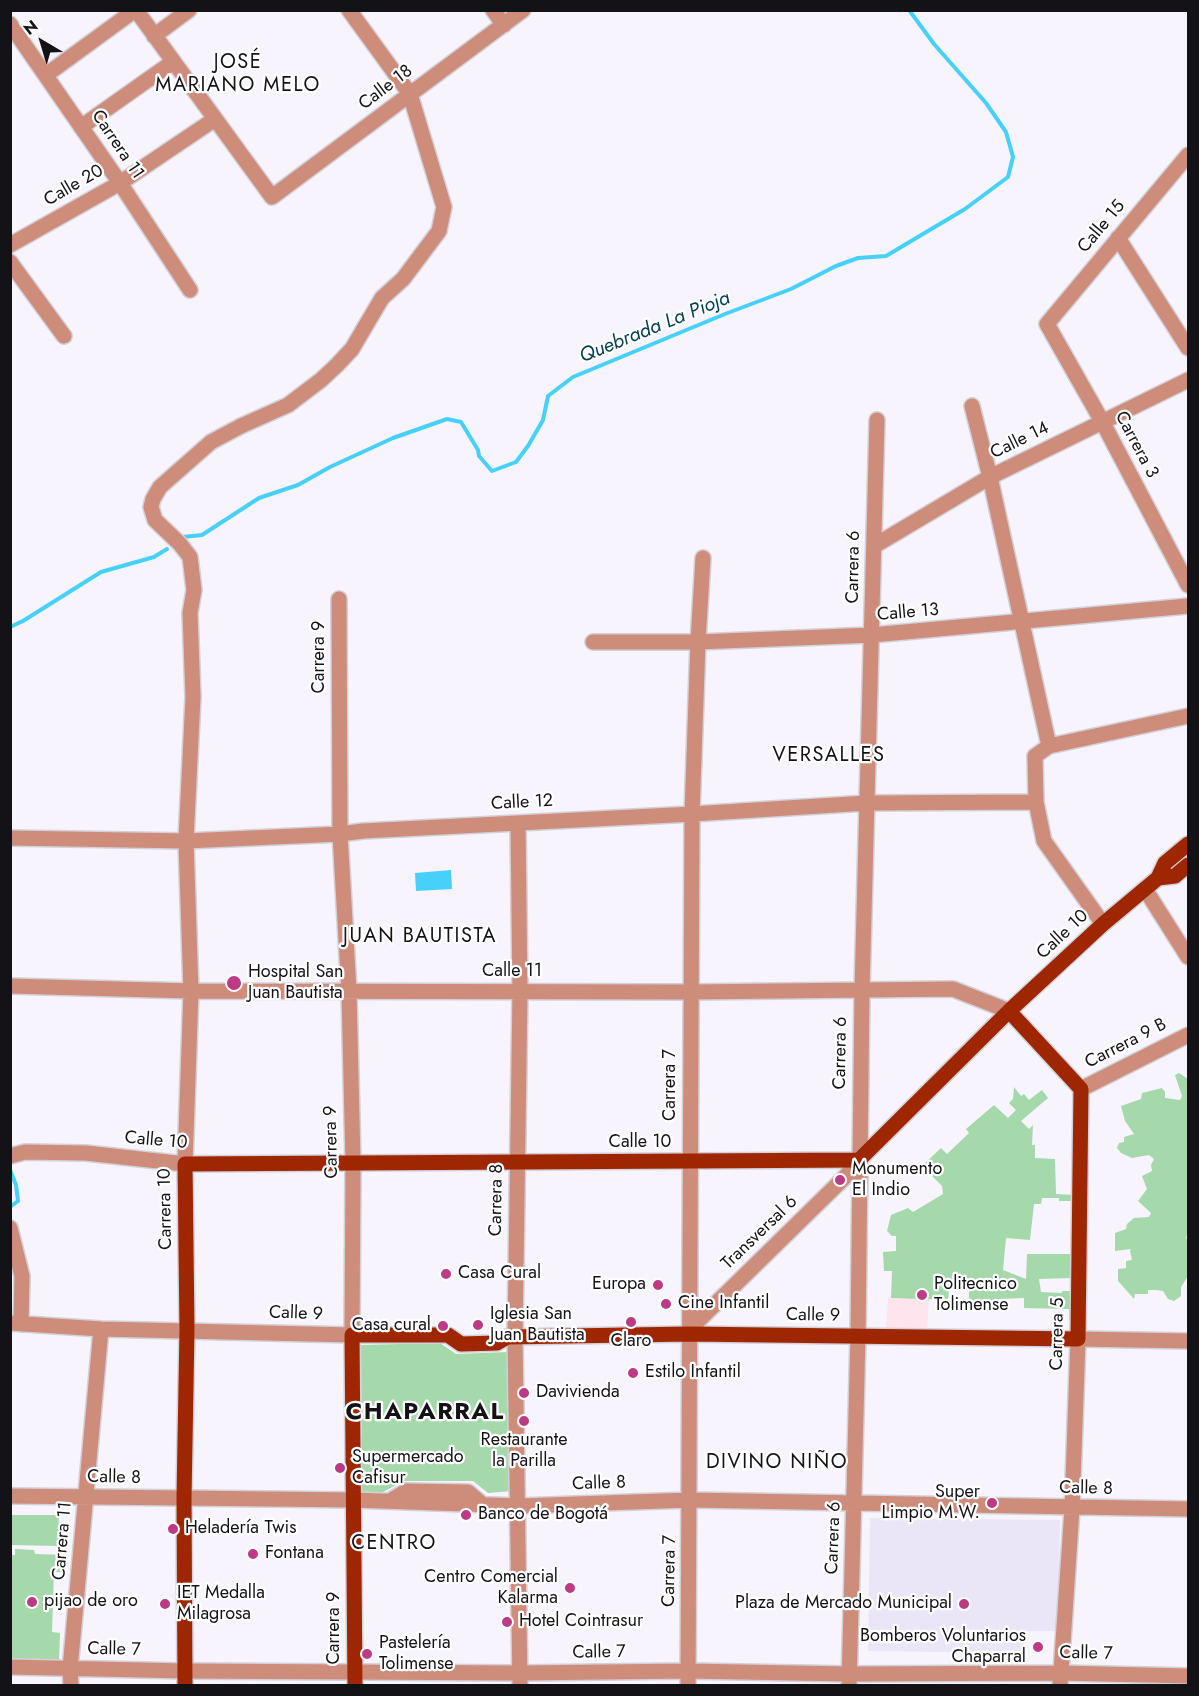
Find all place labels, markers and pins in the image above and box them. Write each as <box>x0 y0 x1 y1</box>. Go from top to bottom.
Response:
place label: Hospital San Juan Bautista <box>248 962 343 1004</box>
marker: Hospital San Juan Bautista <box>225 974 243 992</box>
place label: Monumento El Indio <box>852 1159 942 1202</box>
marker: Monumento El Indio <box>833 1173 847 1187</box>
place label: Casa Cural <box>458 1263 541 1285</box>
marker: Casa Cural <box>439 1267 453 1281</box>
place label: Europa <box>592 1274 646 1296</box>
place label: Politecnico Tolimense <box>934 1274 1017 1316</box>
marker: Europa <box>651 1278 665 1292</box>
marker: Politecnico Tolimense <box>915 1288 929 1302</box>
place label: Cine Infantil <box>678 1293 769 1315</box>
marker: Cine Infantil <box>659 1297 673 1311</box>
place label: Iglesia San Juan Bautista <box>490 1304 585 1346</box>
place label: Casa cural <box>352 1315 431 1337</box>
marker: Claro <box>624 1315 638 1329</box>
marker: Iglesia San Juan Bautista <box>471 1318 485 1332</box>
marker: Casa cural <box>436 1319 450 1333</box>
place label: Claro <box>611 1331 651 1353</box>
place label: Estilo Infantil <box>645 1362 741 1384</box>
marker: Estilo Infantil <box>626 1366 640 1380</box>
place label: Davivienda <box>536 1382 620 1404</box>
marker: Davivienda <box>517 1386 531 1400</box>
marker: Restaurante la Parilla <box>517 1414 531 1428</box>
place label: Restaurante la Parilla <box>481 1430 567 1472</box>
place label: Supermercado Cafisur <box>352 1447 464 1490</box>
marker: Supermercado Cafisur <box>333 1461 347 1475</box>
place label: Super Limpio M.W. <box>882 1482 980 1524</box>
marker: Super Limpio M.W. <box>985 1496 999 1510</box>
place label: Banco de Bogotá <box>478 1504 608 1526</box>
marker: Banco de Bogotá <box>459 1508 473 1522</box>
place label: Heladería Twis <box>185 1518 296 1540</box>
marker: Heladería Twis <box>166 1522 180 1536</box>
place label: Fontana <box>265 1543 324 1565</box>
marker: Fontana <box>246 1547 260 1561</box>
place label: Centro Comercial Kalarma <box>424 1567 558 1610</box>
marker: Centro Comercial Kalarma <box>563 1581 577 1595</box>
place label: IET Medalla Milagrosa <box>177 1583 265 1626</box>
place label: pijao de oro <box>44 1591 138 1613</box>
place label: Plaza de Mercado Municipal <box>735 1593 952 1615</box>
marker: pijao de oro <box>25 1595 39 1609</box>
marker: IET Medalla Milagrosa <box>158 1597 172 1611</box>
marker: Plaza de Mercado Municipal <box>957 1597 971 1611</box>
place label: Hotel Cointrasur <box>519 1611 643 1633</box>
marker: Hotel Cointrasur <box>500 1615 514 1629</box>
place label: Bomberos Voluntarios Chaparral <box>860 1626 1026 1668</box>
place label: Pastelería Tolimense <box>379 1633 454 1676</box>
marker: Bomberos Voluntarios Chaparral <box>1031 1640 1045 1654</box>
marker: Pastelería Tolimense <box>360 1647 374 1661</box>

